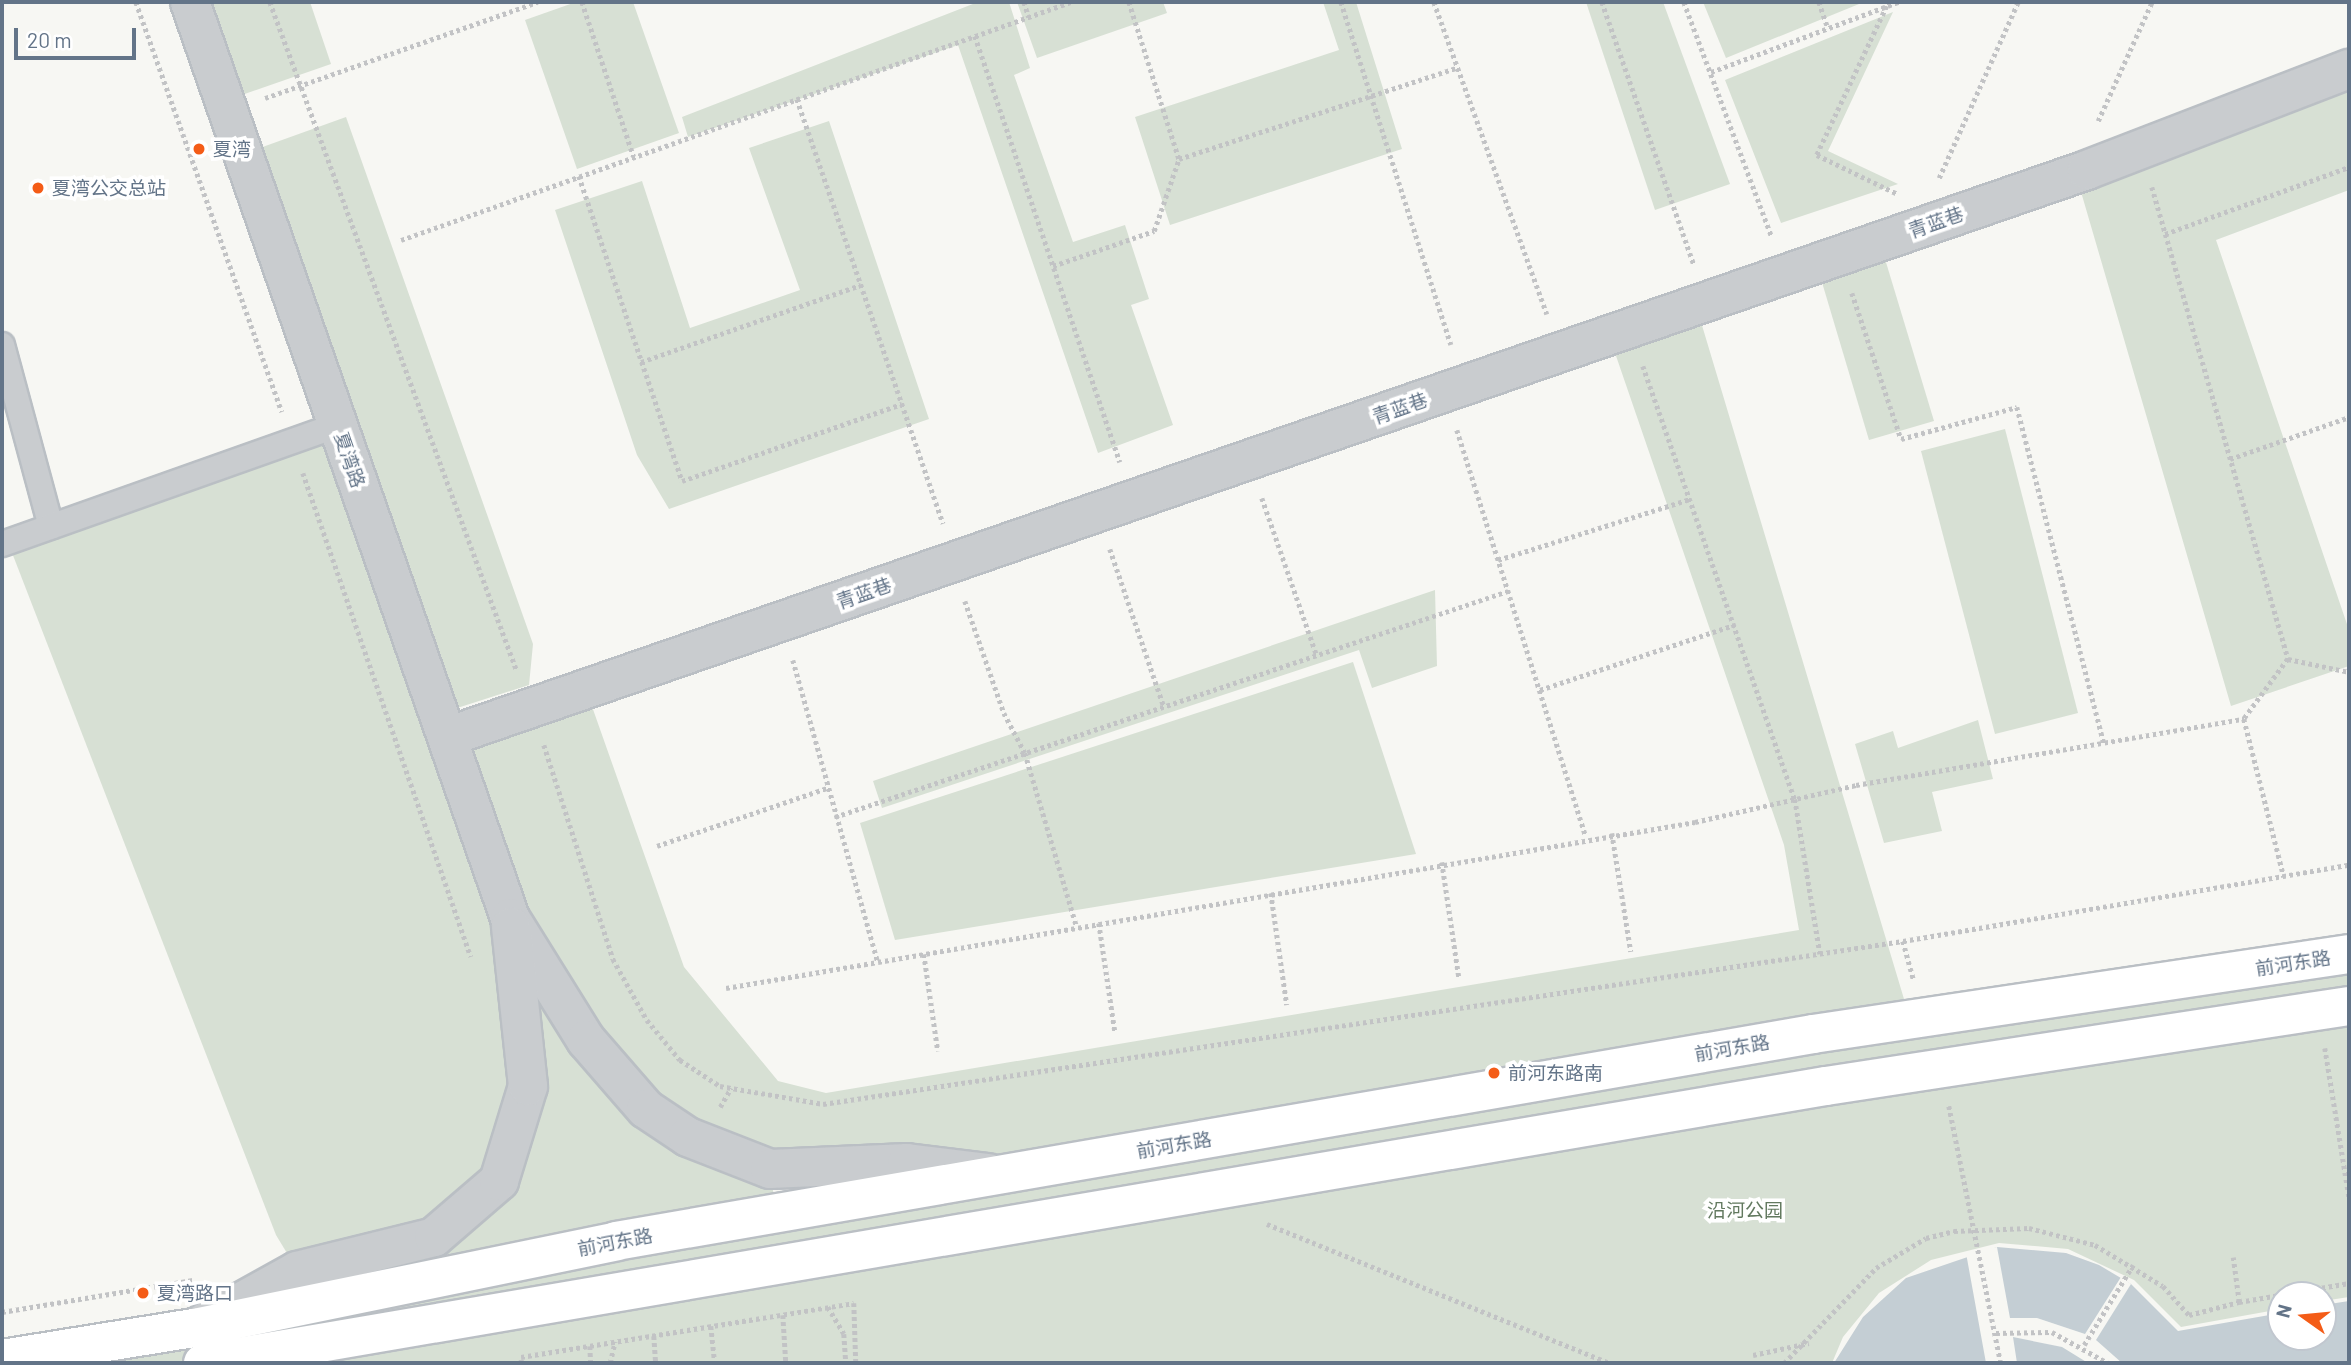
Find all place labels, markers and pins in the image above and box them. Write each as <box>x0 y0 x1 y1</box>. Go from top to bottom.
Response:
place label: 夏湾 <box>213 138 251 160</box>
marker: 夏湾 <box>191 141 207 157</box>
place label: 夏湾公交总站 <box>52 177 166 199</box>
marker: 夏湾公交总站 <box>30 180 46 196</box>
place label: 前河东路南 <box>1508 1062 1603 1084</box>
marker: 前河东路南 <box>1486 1065 1502 1081</box>
place label: 夏湾路口 <box>157 1282 233 1304</box>
marker: 夏湾路口 <box>135 1285 151 1301</box>

